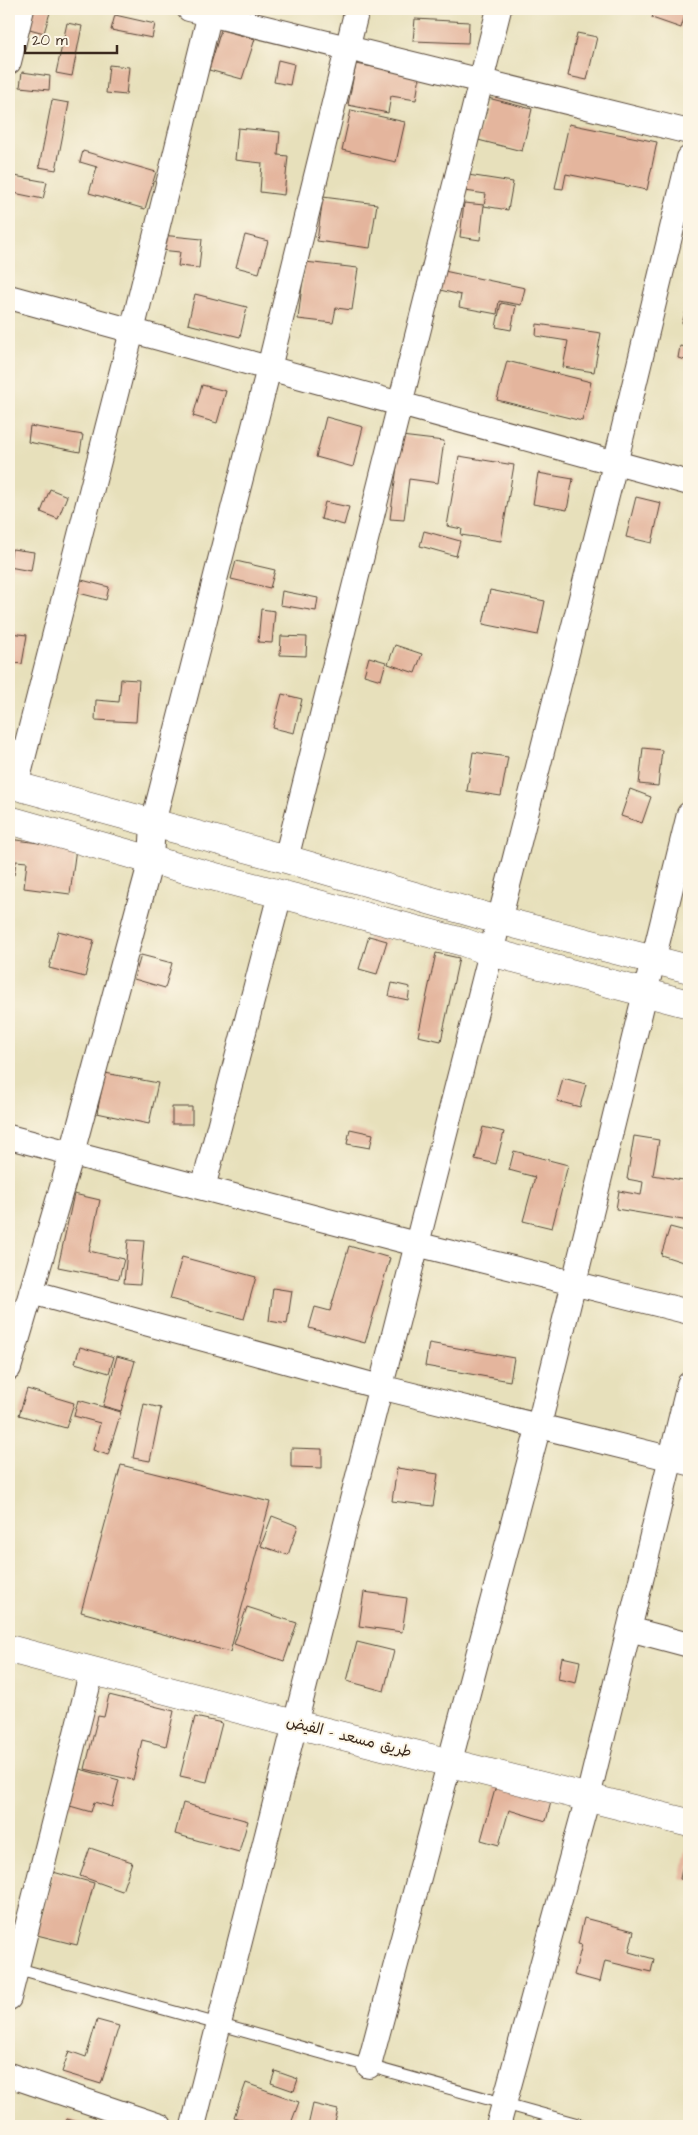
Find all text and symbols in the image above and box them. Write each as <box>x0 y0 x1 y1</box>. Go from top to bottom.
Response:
scale bar <box>25 22 118 54</box>
text: 20 m <box>32 30 68 51</box>
street label: طريق مسعد - الفيض <box>284 1711 414 1763</box>

